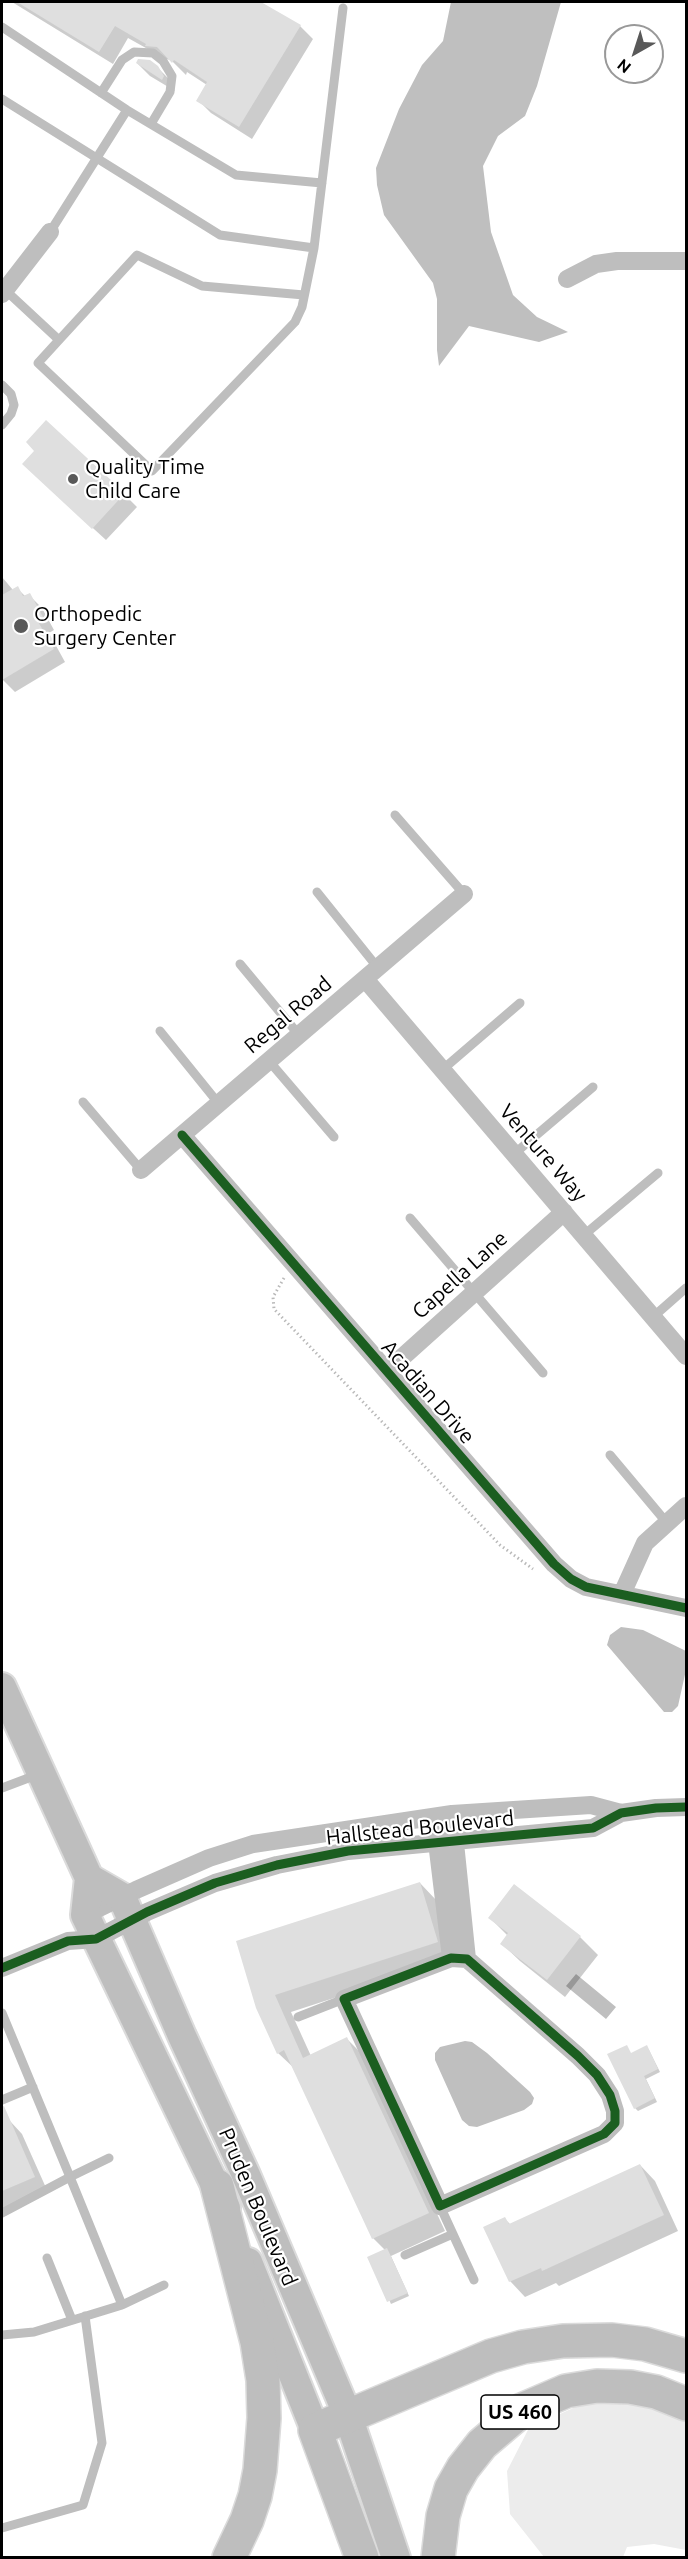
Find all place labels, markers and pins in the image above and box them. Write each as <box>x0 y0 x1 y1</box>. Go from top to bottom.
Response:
place label: Quality Time Child Care <box>85 454 205 504</box>
marker: Quality Time Child Care <box>66 472 80 486</box>
place label: Orthopedic Surgery Center <box>34 601 176 651</box>
marker: Orthopedic Surgery Center <box>12 617 30 635</box>

